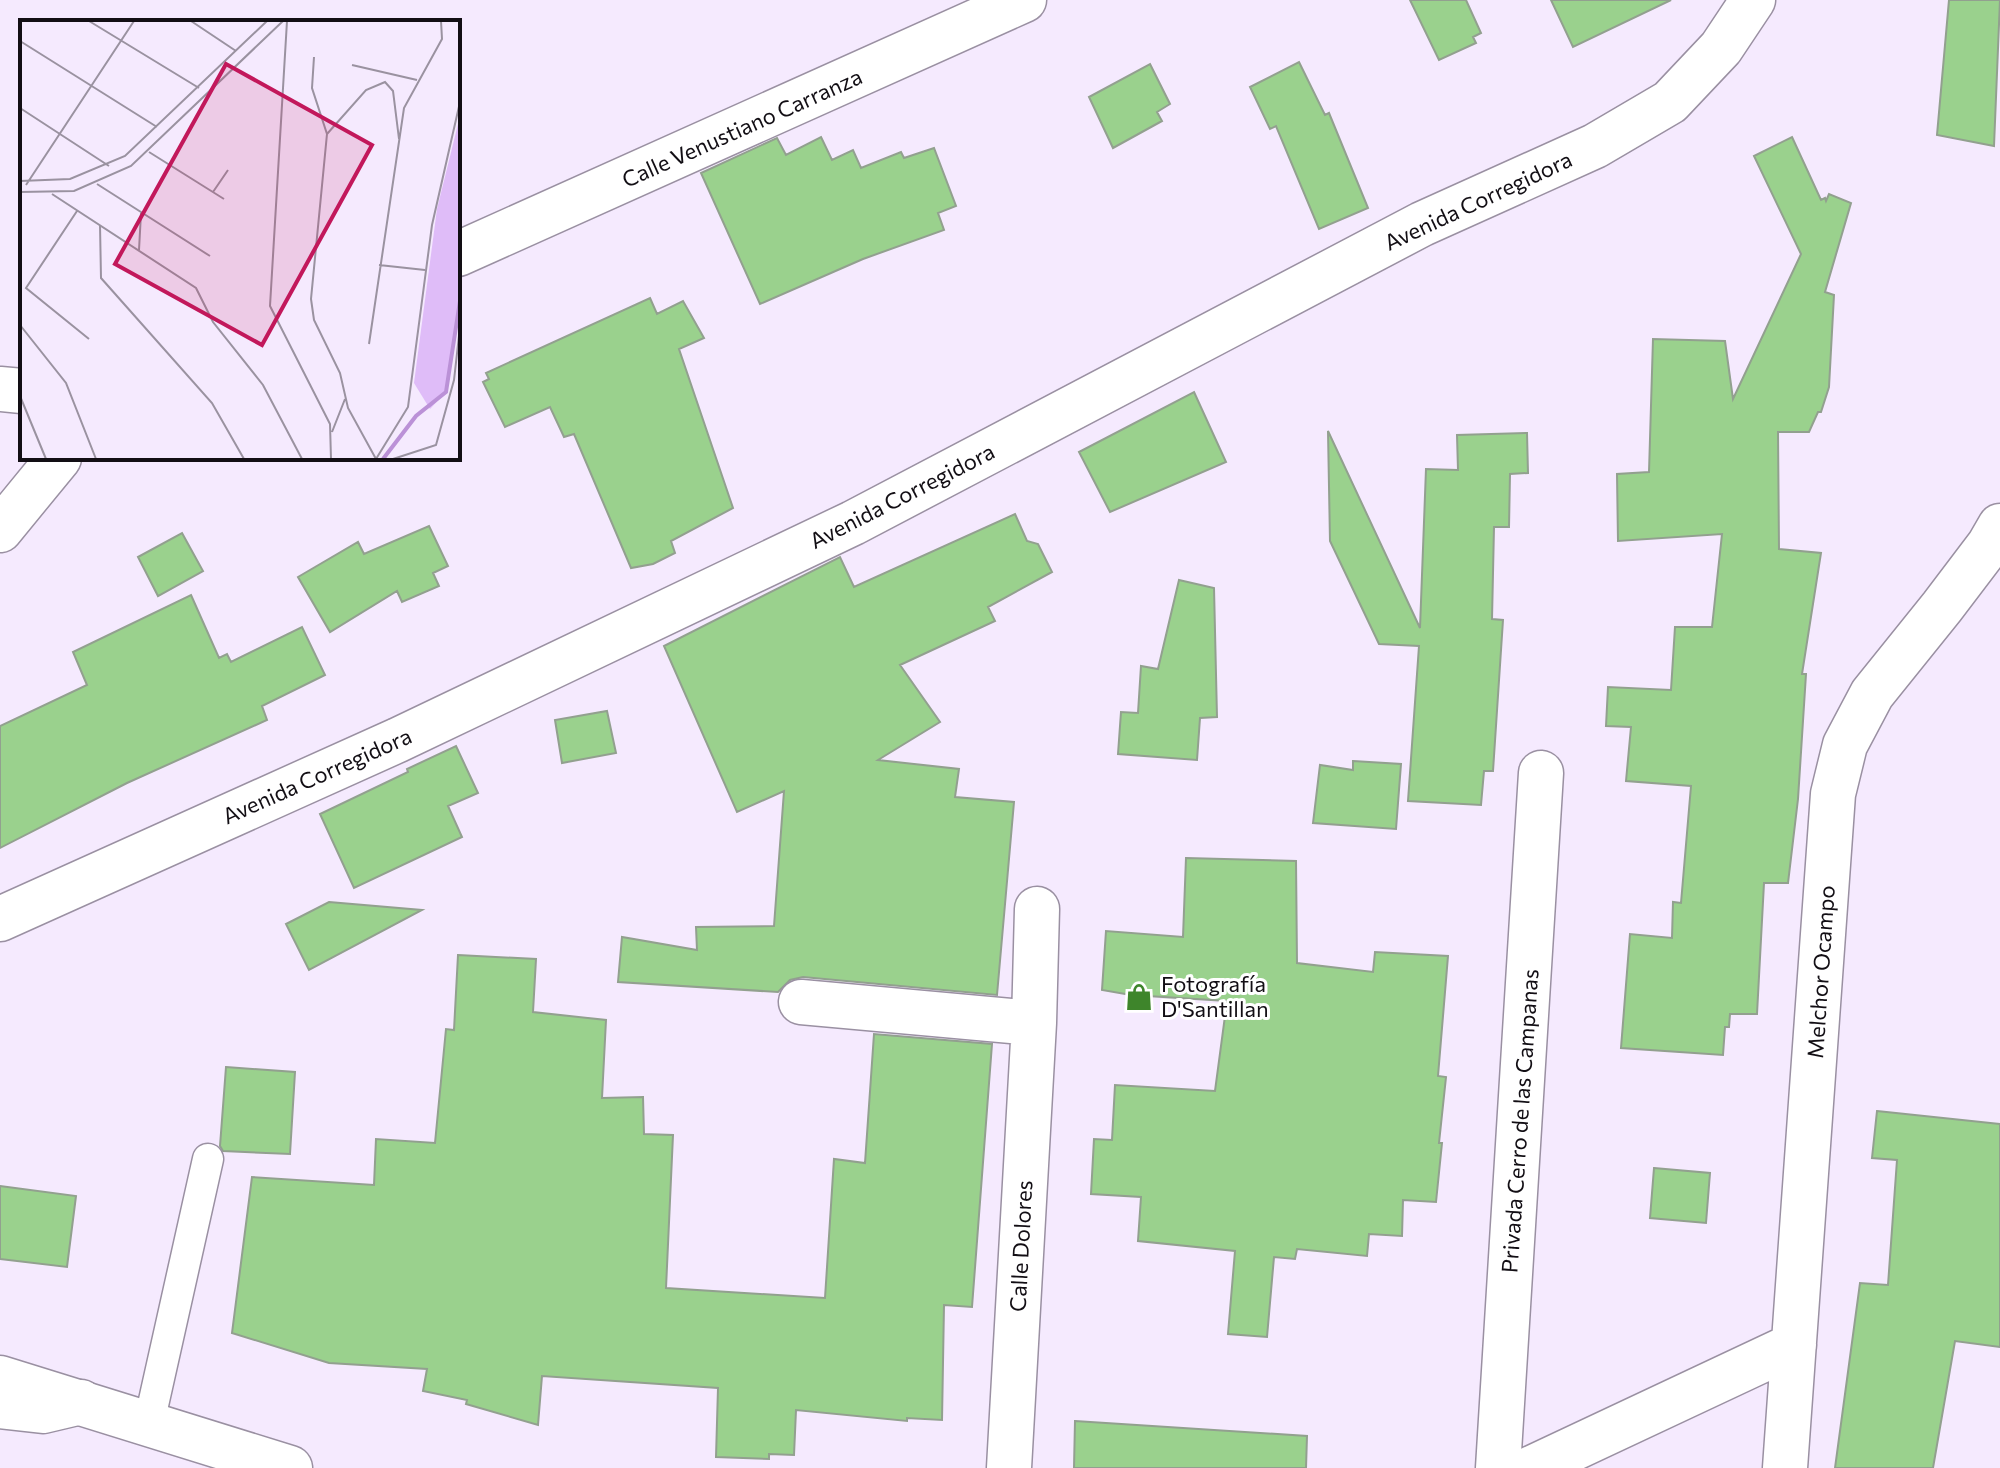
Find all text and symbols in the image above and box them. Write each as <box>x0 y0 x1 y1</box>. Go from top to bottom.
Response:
inset map <box>20 20 460 460</box>
street label: Calle Venustiano Carranza <box>617 62 866 193</box>
street label: Avenida Corregidora <box>1380 145 1576 256</box>
street label: Avenida Corregidora <box>805 437 999 554</box>
street label: Avenida Corregidora <box>218 722 415 829</box>
street label: Melchor Ocampo <box>1801 884 1840 1059</box>
street label: Privada Cerro de las Campanas <box>1495 968 1544 1274</box>
place label: Fotografía D'Santillan <box>1161 970 1269 1022</box>
shop icon: Fotografía D'Santillan <box>1124 982 1154 1012</box>
street label: Calle Dolores <box>1004 1180 1037 1312</box>

